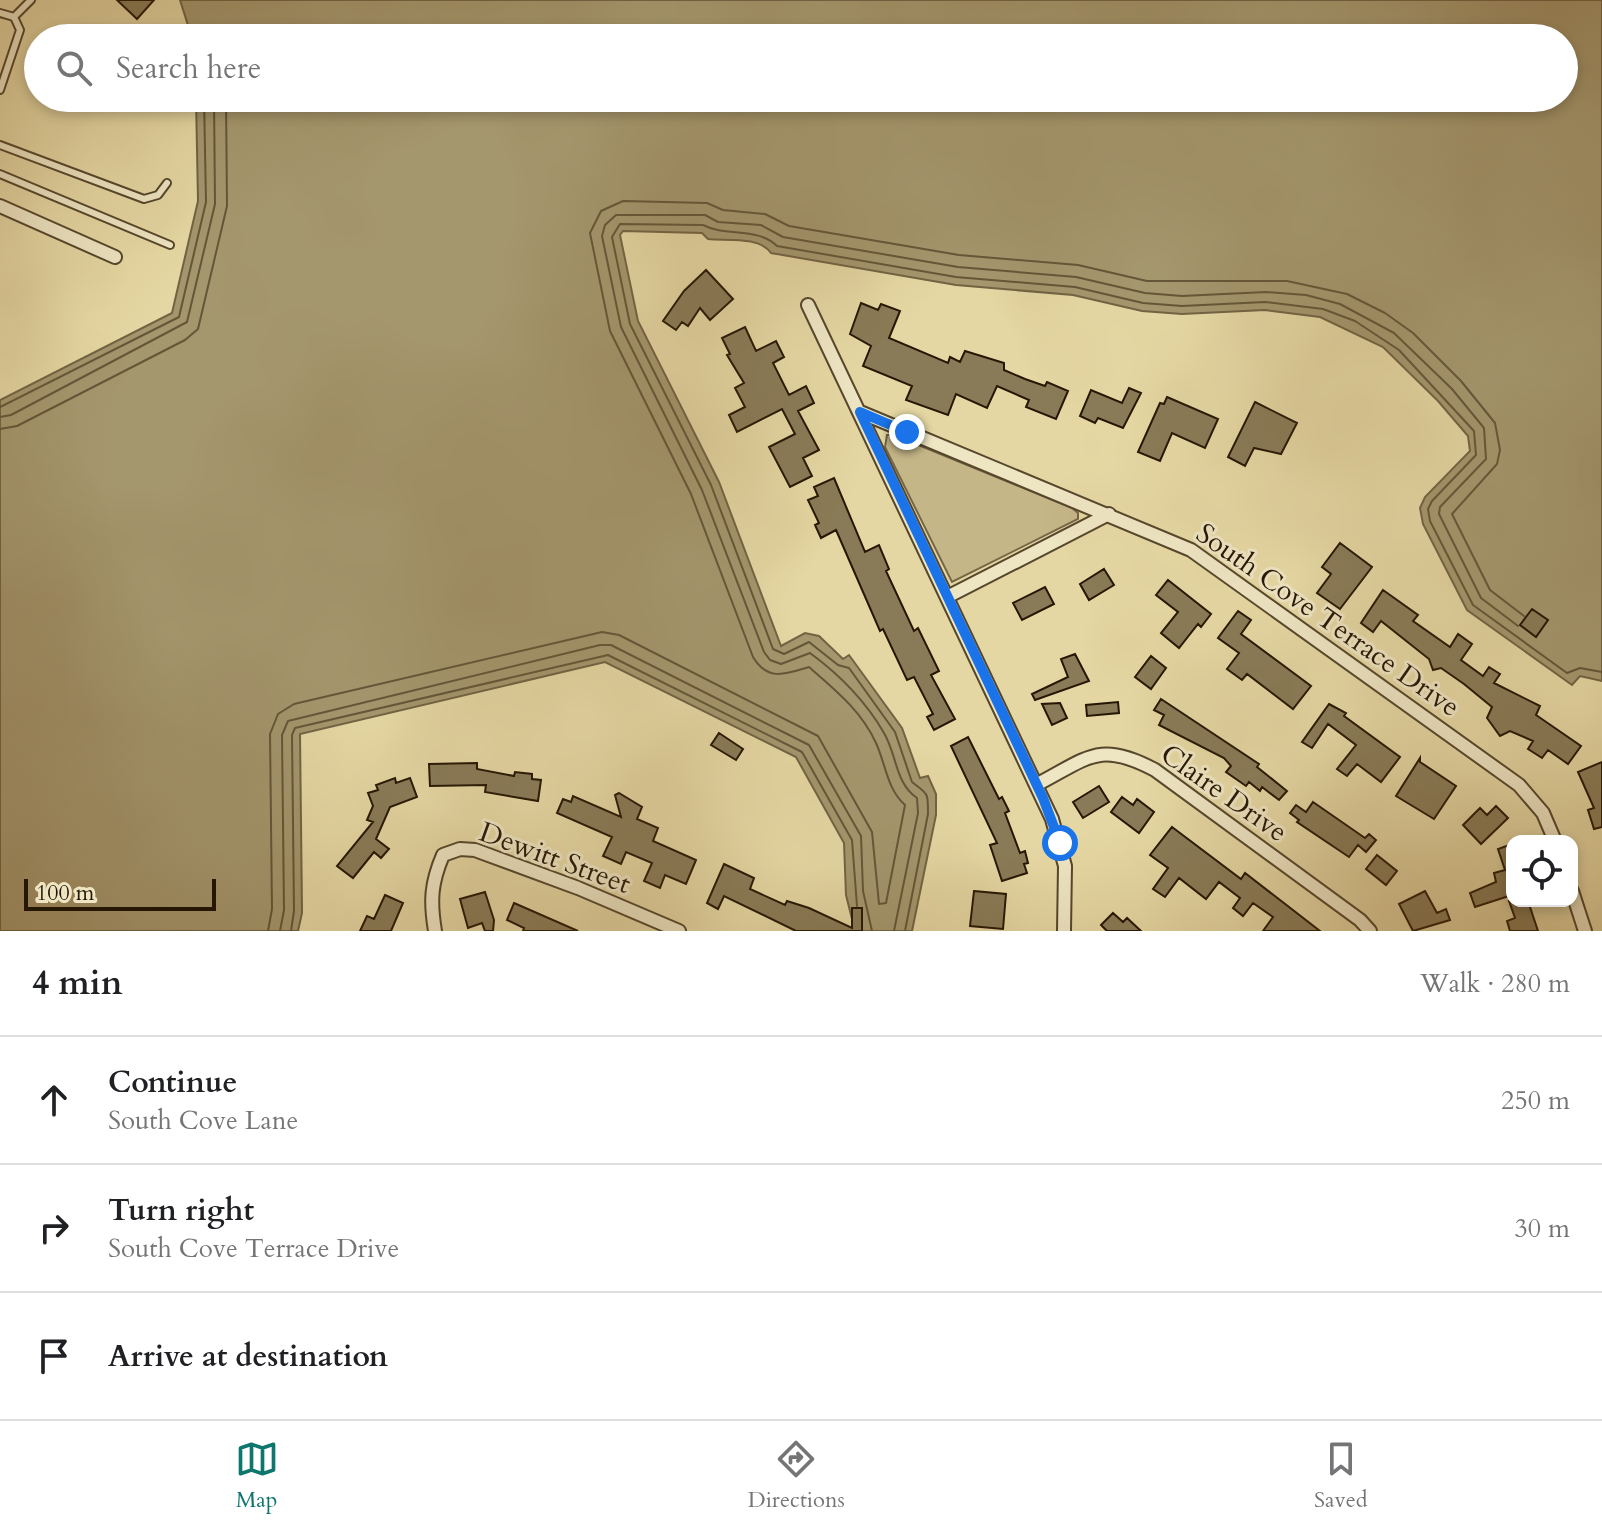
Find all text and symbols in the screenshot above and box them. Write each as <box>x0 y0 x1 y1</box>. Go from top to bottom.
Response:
search box <box>24 24 1578 112</box>
icon: search <box>52 46 96 90</box>
text: Search here <box>116 48 261 89</box>
route end <box>889 414 925 450</box>
street label: South Cove Terrace Drive <box>1189 514 1467 726</box>
street label: Claire Drive <box>1153 735 1295 851</box>
street label: Dewitt Street <box>474 813 636 903</box>
route start <box>1042 825 1078 861</box>
map controls <box>1506 835 1578 907</box>
button: locate <box>1506 835 1578 907</box>
scale bar <box>24 875 216 911</box>
text: 100 m <box>36 878 94 908</box>
text: 4 min <box>32 960 123 1006</box>
text: Walk · 280 m <box>1420 966 1570 1001</box>
text: Continue <box>108 1062 237 1103</box>
icon: ahead <box>32 1078 76 1122</box>
text: 250 m <box>1501 1083 1570 1118</box>
text: South Cove Lane <box>108 1103 298 1138</box>
text: Turn right <box>108 1190 254 1231</box>
icon: right <box>32 1206 76 1250</box>
text: 30 m <box>1514 1211 1570 1246</box>
text: South Cove Terrace Drive <box>108 1231 399 1266</box>
icon: arrive <box>32 1334 76 1378</box>
text: Arrive at destination <box>108 1336 388 1377</box>
tab: Map <box>235 1437 279 1515</box>
tab: Directions <box>748 1437 845 1515</box>
tab: Saved <box>1314 1437 1367 1515</box>

